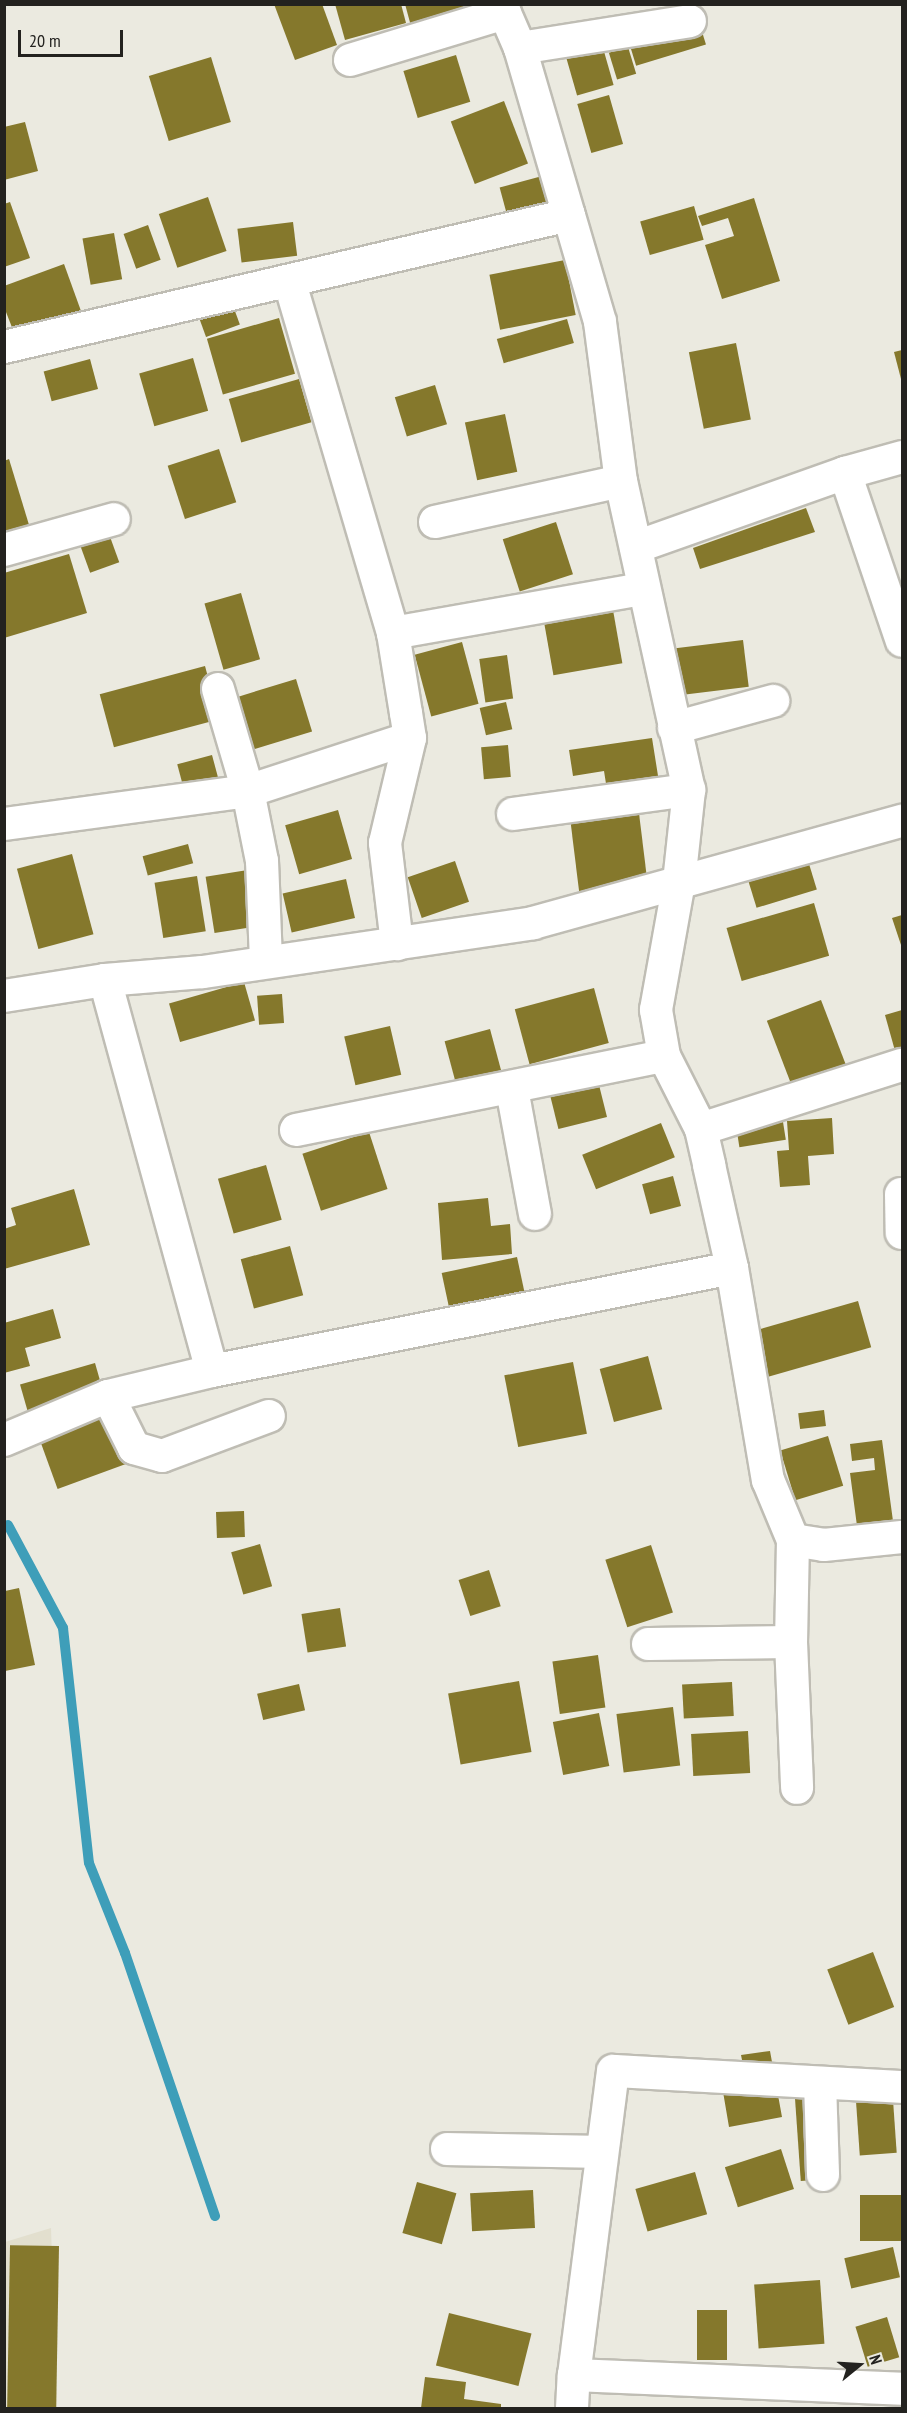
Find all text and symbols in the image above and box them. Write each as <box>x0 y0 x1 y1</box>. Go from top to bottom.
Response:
scale bar <box>21 18 126 56</box>
text: 20 m <box>29 29 61 52</box>
north arrow <box>829 2335 889 2395</box>
text: N <box>865 2352 887 2367</box>

